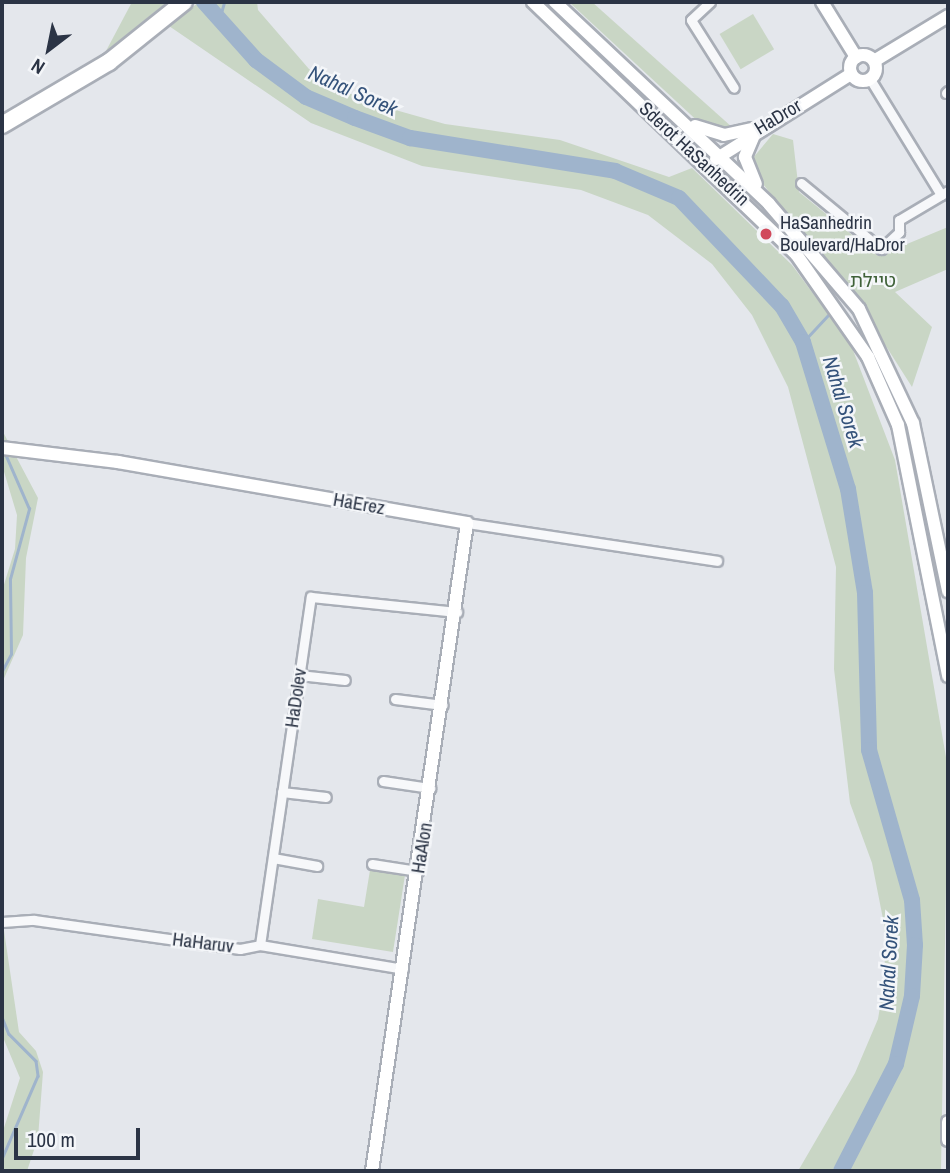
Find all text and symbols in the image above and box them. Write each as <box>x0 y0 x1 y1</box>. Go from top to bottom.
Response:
north arrow <box>14 14 84 84</box>
text: N <box>26 53 50 81</box>
water label: Nahal Sorek <box>305 60 401 122</box>
street label: HaDror <box>751 94 805 140</box>
street label: Sderot HaSanhedrin <box>634 97 754 211</box>
place label: HaSanhedrin Boulevard/HaDror <box>780 212 905 256</box>
marker: HaSanhedrin Boulevard/HaDror <box>758 226 774 242</box>
park label: טיילת <box>850 270 896 292</box>
water label: Nahal Sorek <box>817 353 869 451</box>
street label: HaErez <box>331 488 387 520</box>
street label: HaDolev <box>281 667 311 729</box>
street label: HaAlon <box>407 821 437 875</box>
water label: Nahal Sorek <box>874 915 904 1011</box>
street label: HaHaruv <box>171 928 235 958</box>
scale bar <box>18 1114 144 1158</box>
text: 100 m <box>27 1125 75 1154</box>

